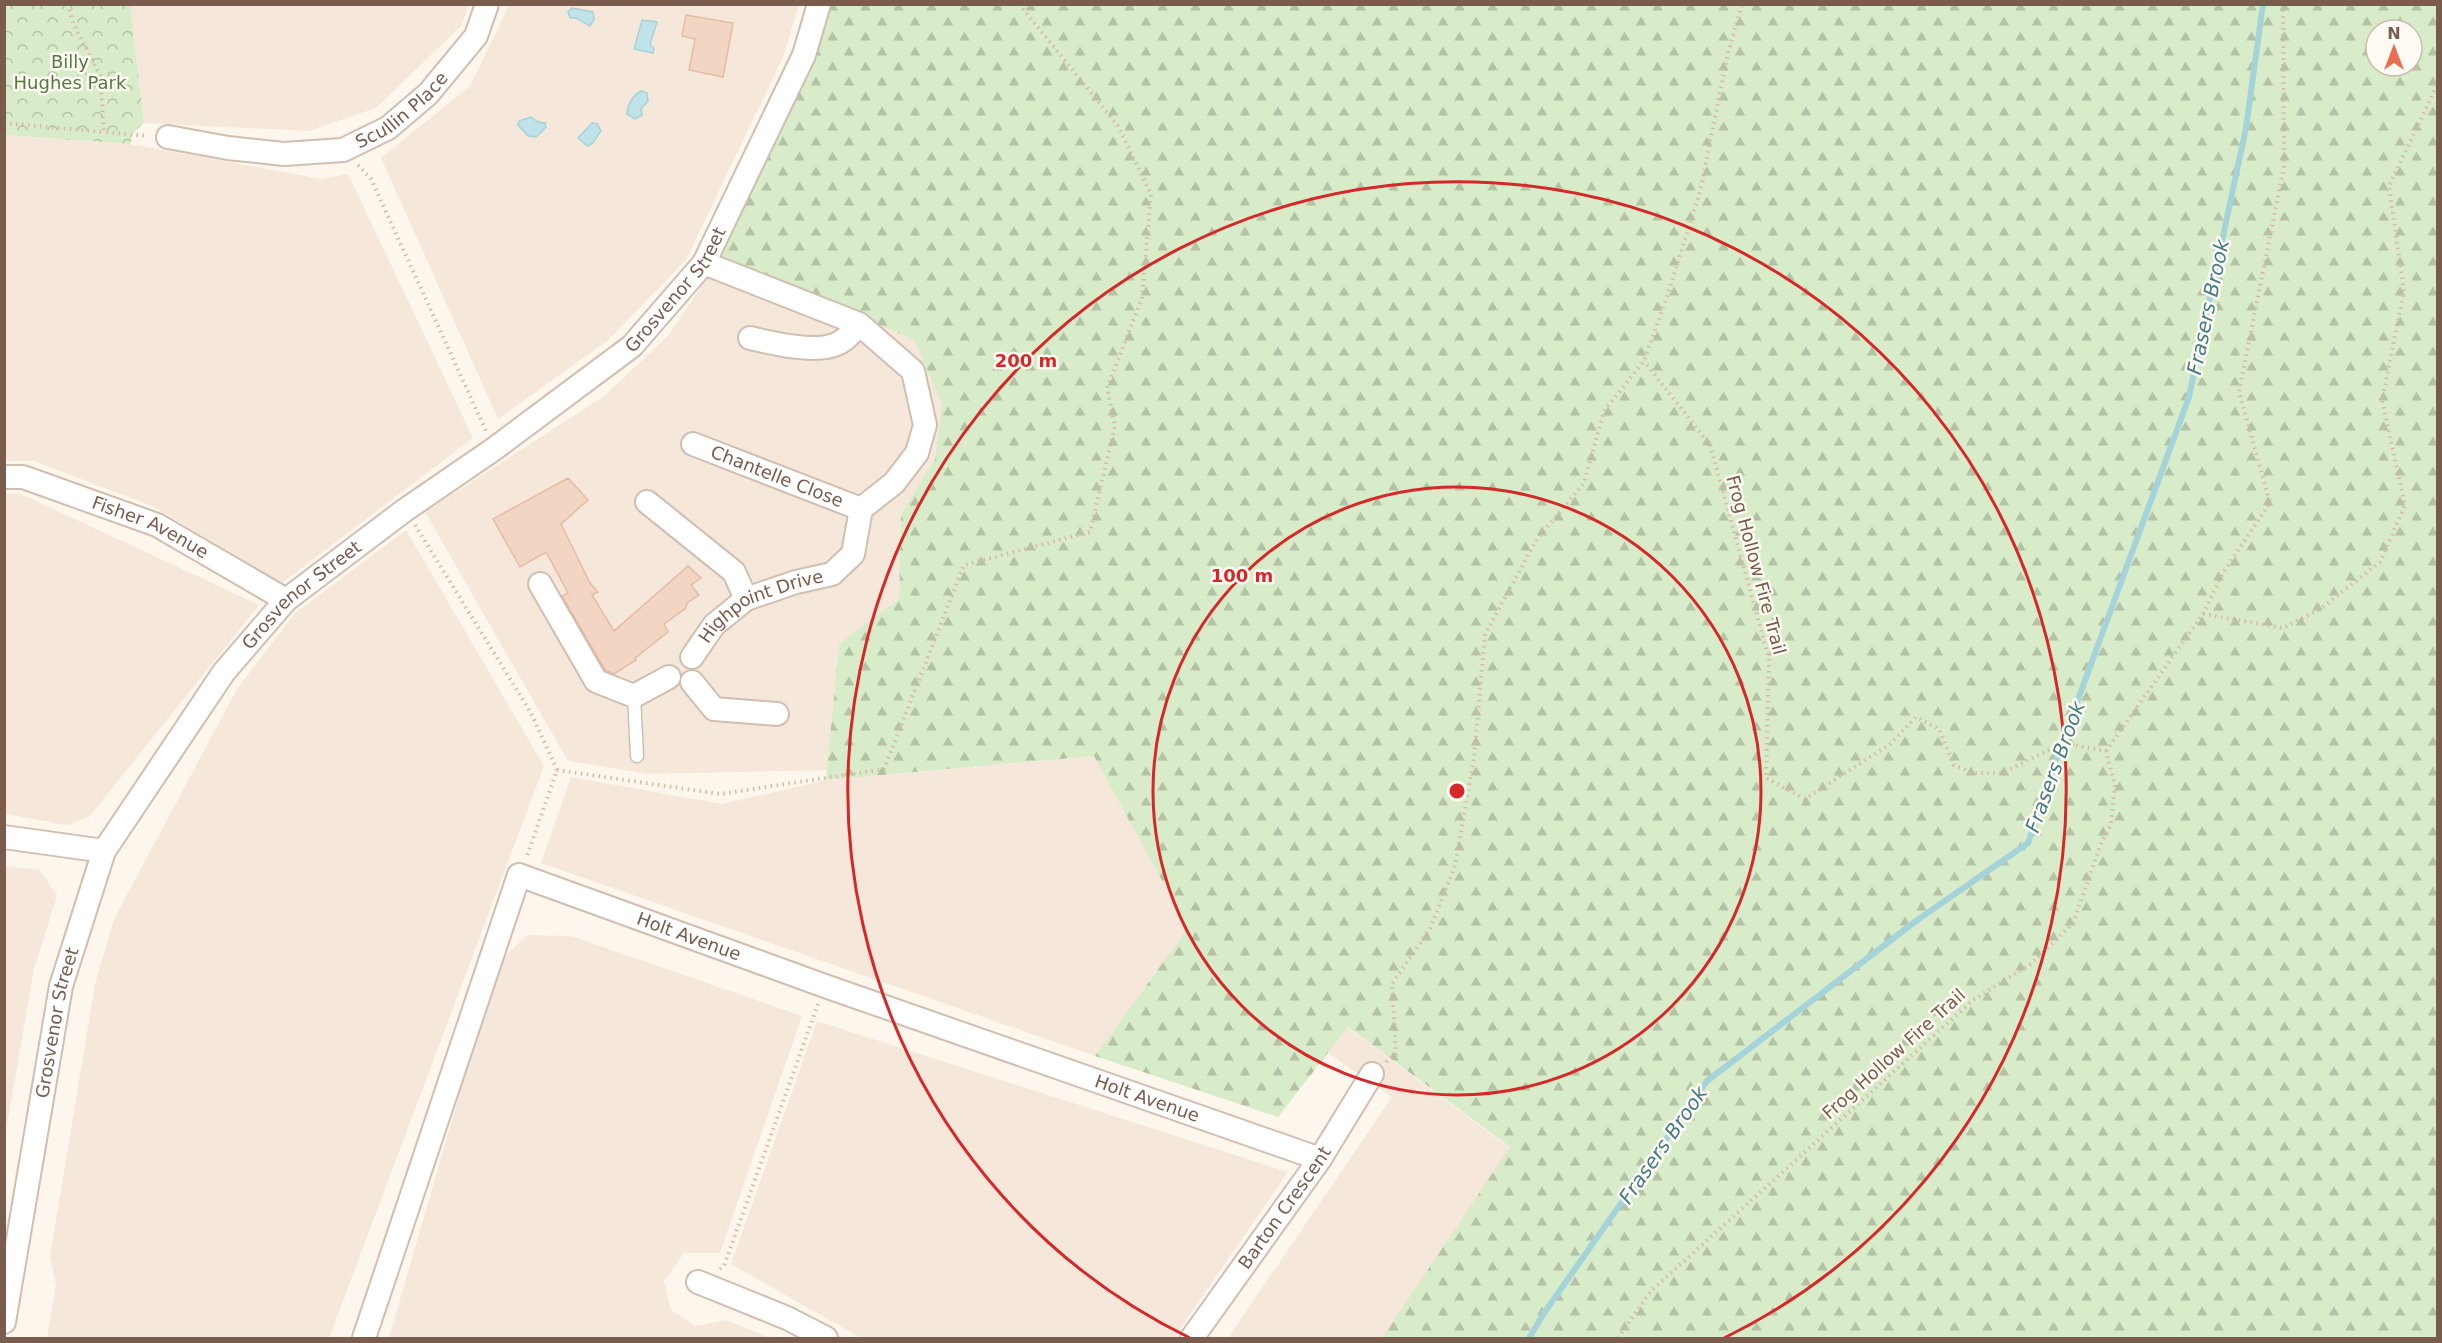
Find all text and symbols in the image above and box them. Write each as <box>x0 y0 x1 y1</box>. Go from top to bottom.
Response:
north arrow <box>2364 18 2424 78</box>
text: N <box>2387 24 2401 43</box>
park label: Billy Hughes Park <box>14 51 127 93</box>
street label: Scullin Place <box>352 67 452 152</box>
street label: Grosvenor Street <box>620 224 730 356</box>
water label: Frasers Brook <box>2182 236 2234 377</box>
text: 200 m <box>995 350 1057 371</box>
street label: Chantelle Close <box>708 441 846 511</box>
street label: Frog Hollow Fire Trail <box>1722 473 1791 657</box>
street label: Fisher Avenue <box>89 492 212 563</box>
street label: Grosvenor Street <box>237 536 365 653</box>
street label: Highpoint Drive <box>694 565 825 647</box>
text: 100 m <box>1211 565 1273 586</box>
water label: Frasers Brook <box>2020 697 2090 836</box>
centre of rings <box>1447 781 1467 801</box>
street label: Holt Avenue <box>634 908 744 965</box>
street label: Grosvenor Street <box>31 945 83 1100</box>
street label: Frog Hollow Fire Trail <box>1818 984 1969 1123</box>
street label: Holt Avenue <box>1092 1070 1202 1126</box>
water label: Frasers Brook <box>1614 1081 1713 1208</box>
street label: Barton Crescent <box>1234 1142 1335 1273</box>

